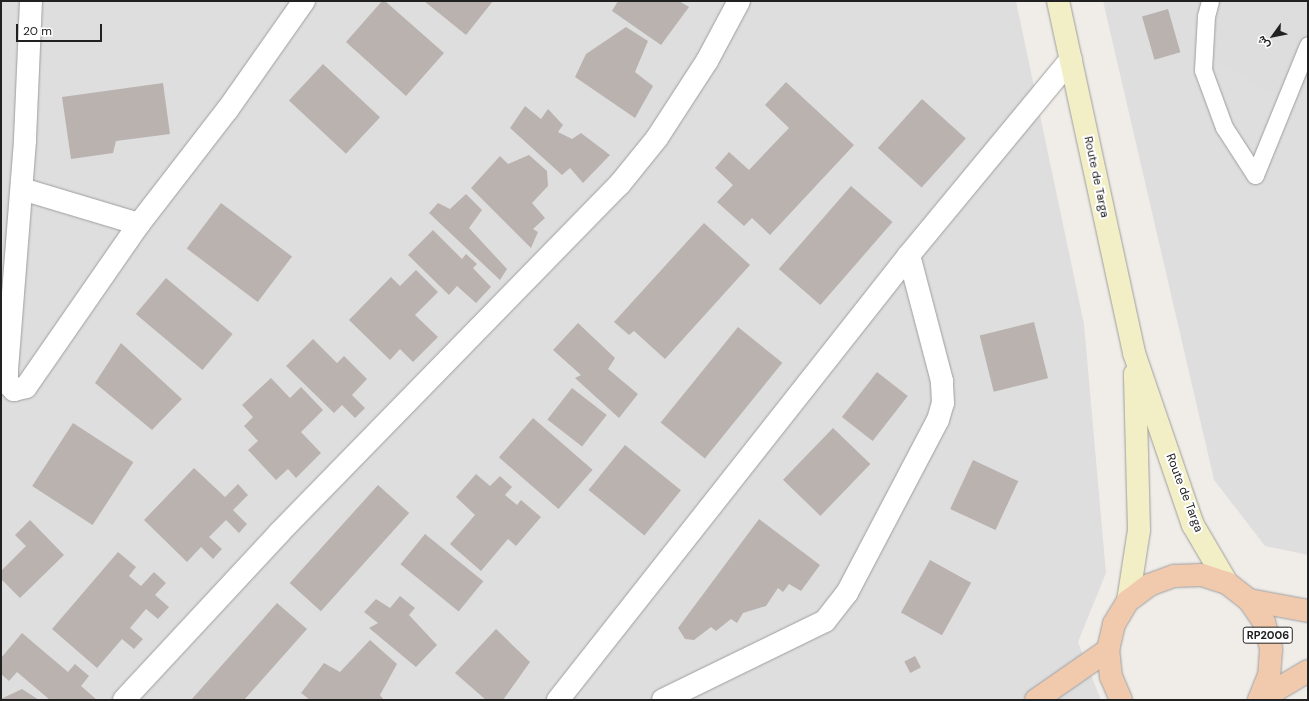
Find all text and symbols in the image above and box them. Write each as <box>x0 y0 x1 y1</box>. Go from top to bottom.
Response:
scale bar <box>18 16 104 42</box>
north arrow <box>1253 16 1293 56</box>
text: 20 m <box>23 23 52 39</box>
text: ش <box>1253 33 1272 52</box>
street label: Route de Targa <box>1080 135 1112 219</box>
street label: Route de Targa <box>1162 452 1206 534</box>
road number: RP2006 <box>1242 626 1294 644</box>

